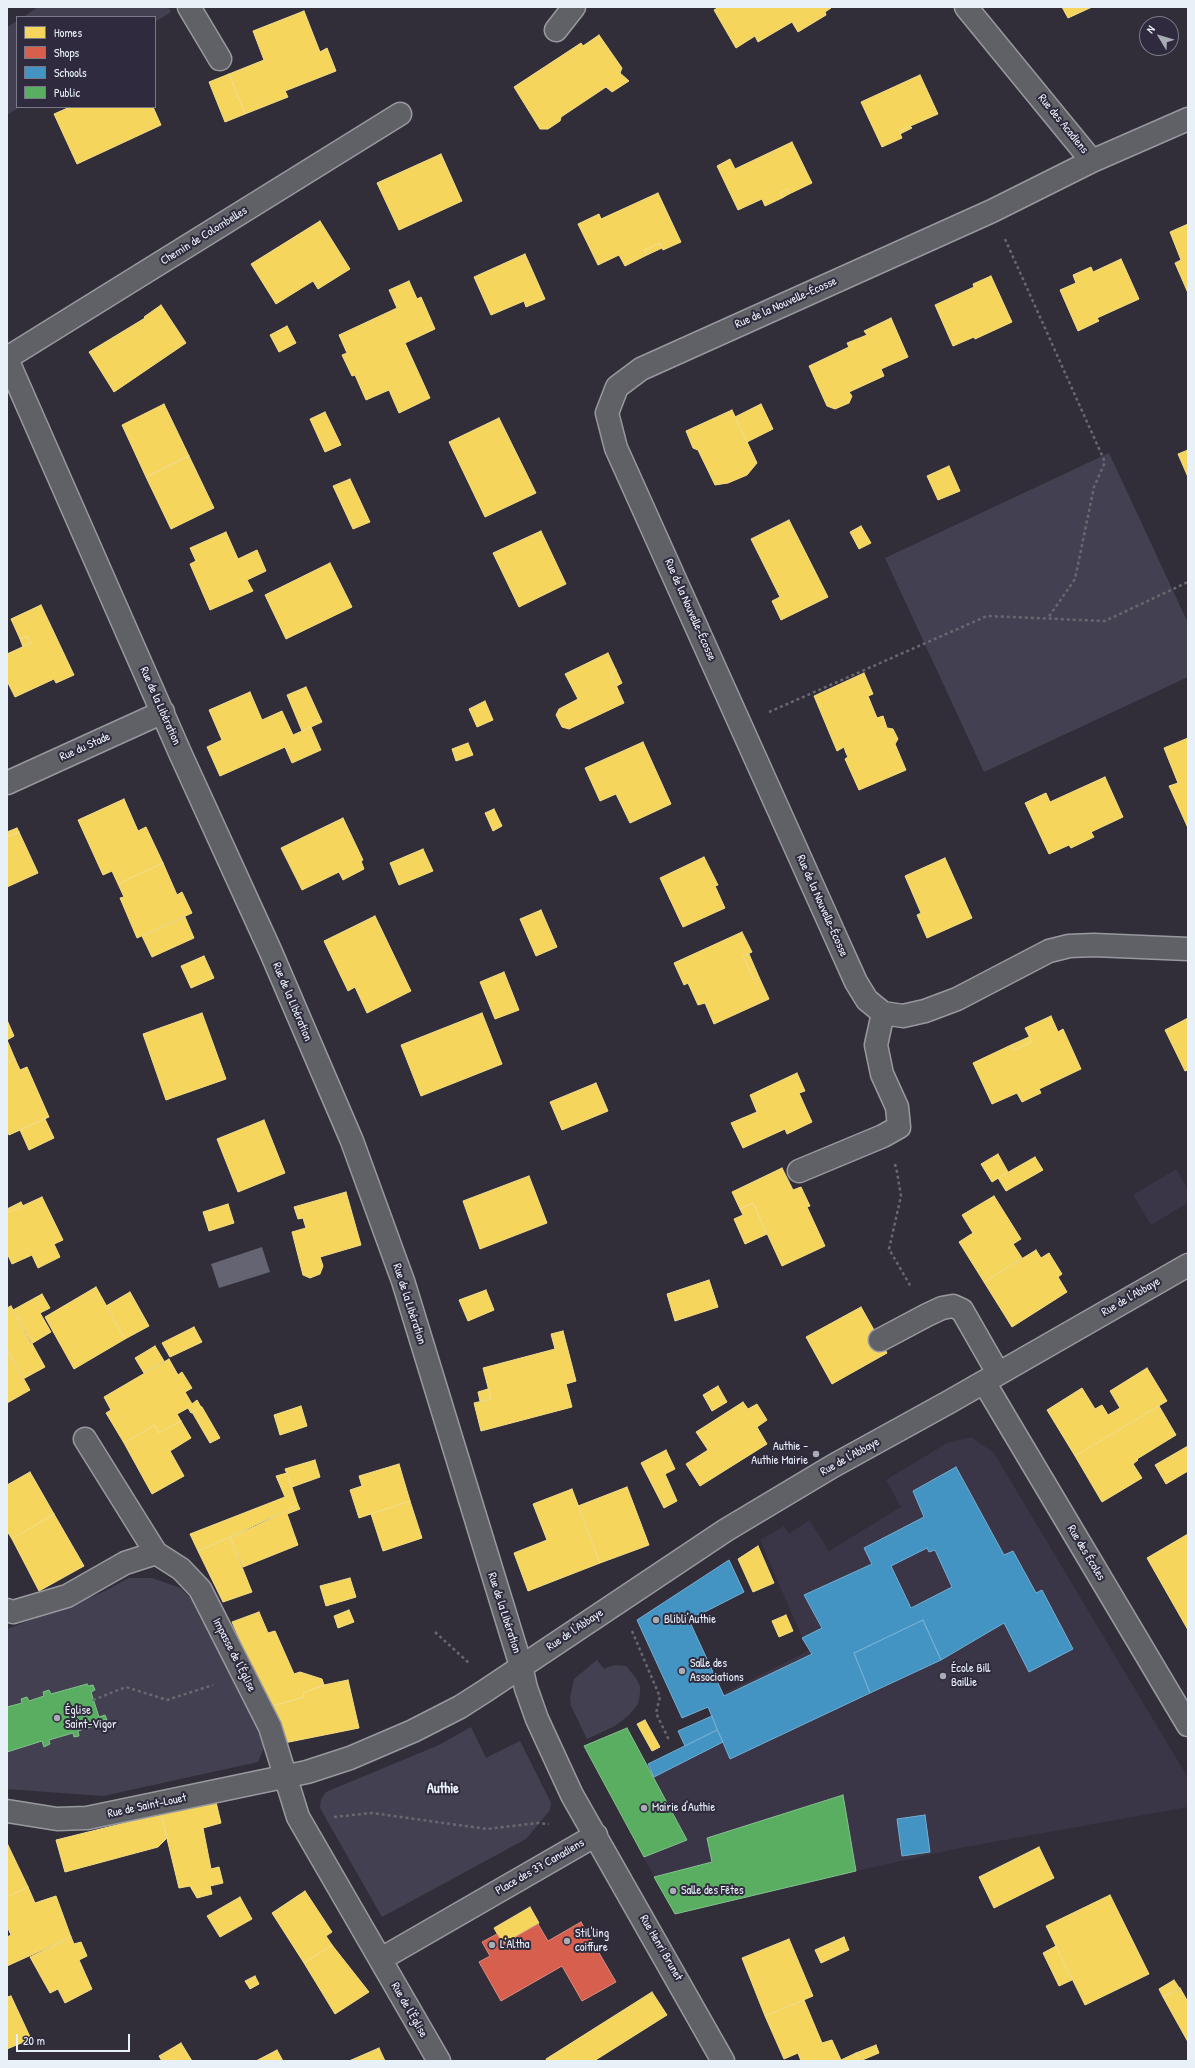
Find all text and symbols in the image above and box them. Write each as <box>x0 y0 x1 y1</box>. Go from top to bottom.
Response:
legend <box>16 16 156 108</box>
north arrow <box>1139 16 1179 56</box>
text: N <box>1143 23 1158 36</box>
text: Homes <box>54 24 82 41</box>
text: Shops <box>54 44 79 61</box>
text: Schools <box>54 64 87 81</box>
text: Public <box>54 84 80 101</box>
street label: Rue des Acadiens <box>1035 91 1091 157</box>
street label: Chemin de Colombelles <box>158 204 250 268</box>
street label: Rue de la Nouvelle-Écosse <box>733 274 839 332</box>
street label: Rue de la Nouvelle-Écosse <box>661 557 719 663</box>
street label: Rue de la Libération <box>136 665 184 747</box>
street label: Rue du Stade <box>57 729 113 765</box>
street label: Rue de la Nouvelle-Écosse <box>793 853 851 959</box>
street label: Rue de la Libération <box>269 961 315 1043</box>
street label: Rue de la Libération <box>389 1262 429 1346</box>
street label: Rue de l'Abbaye <box>1099 1274 1163 1320</box>
street label: Rue de l'Abbaye <box>818 1435 882 1479</box>
place label: Authie - Authie Mairie <box>751 1440 808 1468</box>
marker: Authie - Authie Mairie <box>811 1449 821 1459</box>
street label: Rue des Écoles <box>1064 1523 1108 1583</box>
street label: Rue de la Libération <box>484 1571 524 1655</box>
street label: Rue de l'Abbaye <box>544 1606 606 1654</box>
place label: Blibli'Authie <box>664 1613 716 1627</box>
marker: Blibli'Authie <box>651 1615 661 1625</box>
street label: Impasse de l'Église <box>209 1616 259 1694</box>
place label: Salle des Associations <box>690 1657 744 1685</box>
place label: École Bill Baillie <box>951 1662 990 1690</box>
marker: Salle des Associations <box>677 1666 687 1676</box>
marker: École Bill Baillie <box>938 1671 948 1681</box>
place label: Église Saint-Vigor <box>65 1704 117 1732</box>
marker: Église Saint-Vigor <box>52 1713 62 1723</box>
district label: Authie <box>427 1781 459 1797</box>
street label: Rue de Saint-Louet <box>106 1791 188 1821</box>
place label: Mairie d'Authie <box>652 1801 715 1815</box>
marker: Mairie d'Authie <box>639 1803 649 1813</box>
street label: Place des 37 Canadiens <box>493 1836 587 1898</box>
place label: Salle des Fêtes <box>681 1884 744 1898</box>
marker: Salle des Fêtes <box>668 1886 678 1896</box>
street label: Rue Henri Brunet <box>636 1913 686 1983</box>
place label: Stil'ling coiffure <box>575 1927 609 1955</box>
marker: Stil'ling coiffure <box>562 1936 572 1946</box>
place label: L'Altha <box>500 1938 529 1952</box>
marker: L'Altha <box>487 1940 497 1950</box>
street label: Rue de l'Église <box>387 1980 431 2040</box>
scale bar <box>18 2026 132 2052</box>
text: 20 m <box>23 2032 45 2049</box>

